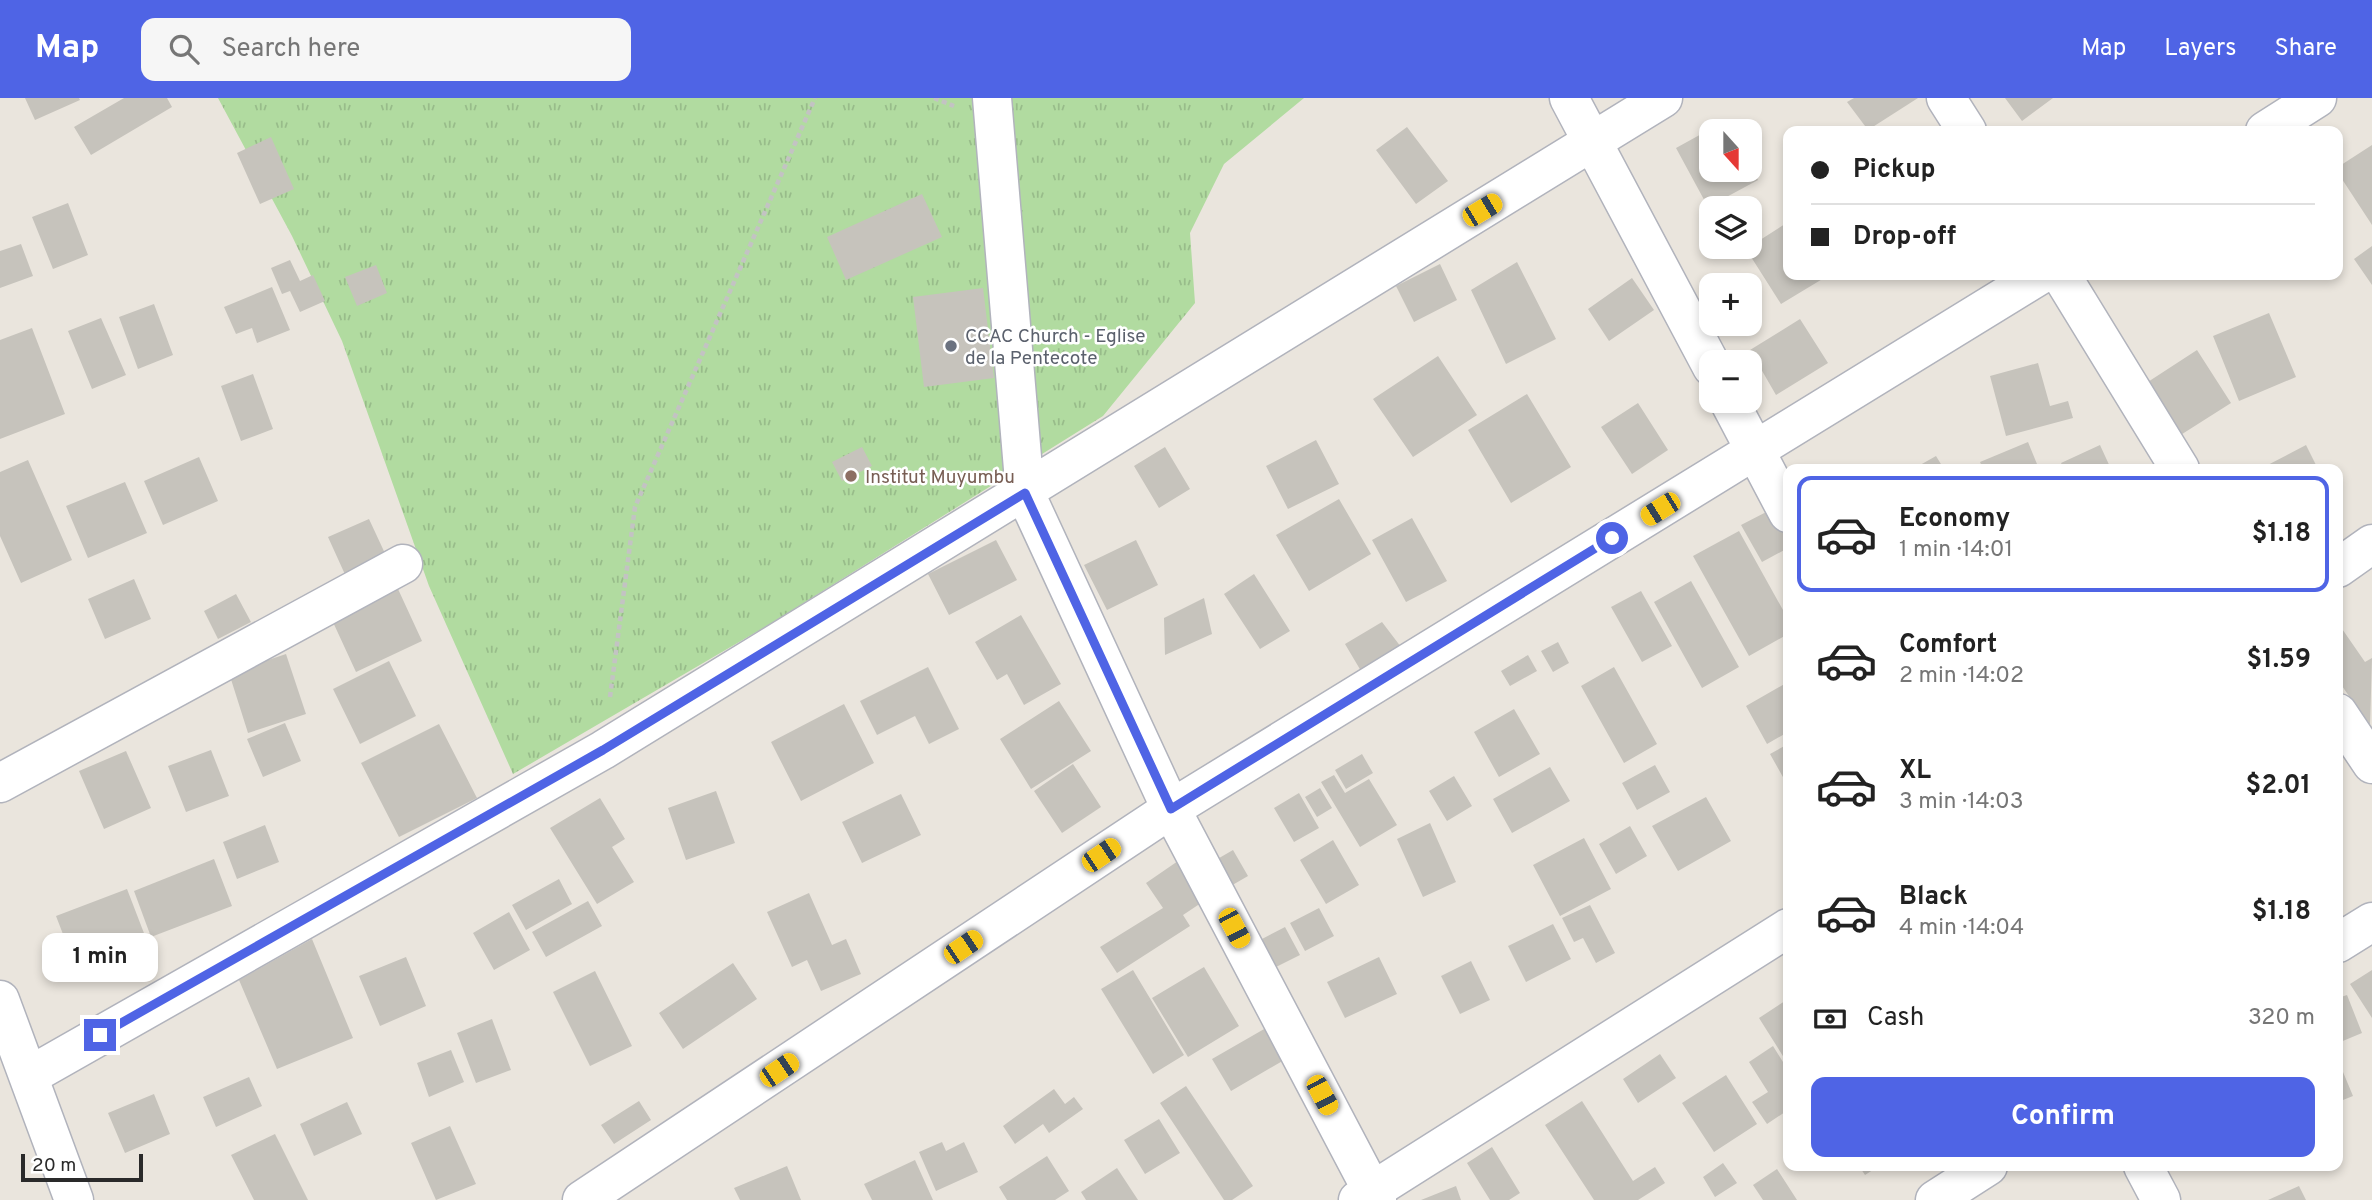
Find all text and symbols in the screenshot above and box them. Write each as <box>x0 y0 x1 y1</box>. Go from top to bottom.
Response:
search box <box>141 18 631 81</box>
text: Map <box>35 28 99 70</box>
icon: search <box>165 30 203 68</box>
text: Search here <box>221 33 360 66</box>
text: Map <box>2081 34 2126 64</box>
text: Layers <box>2164 34 2236 64</box>
text: Share <box>2274 34 2337 64</box>
north arrow <box>1699 119 1762 182</box>
map controls <box>1699 119 1762 413</box>
text: Pickup <box>1853 154 1936 187</box>
car <box>1459 190 1506 230</box>
button: layers <box>1699 196 1762 259</box>
text: Drop-off <box>1853 221 1956 254</box>
button: + <box>1699 273 1762 336</box>
place label: CCAC Church - Eglise de la Pentecote <box>965 325 1145 371</box>
marker: CCAC Church - Eglise de la Pentecote <box>943 338 959 354</box>
button: − <box>1699 350 1762 413</box>
place label: Institut Muyumbu <box>865 466 1015 490</box>
marker: Institut Muyumbu <box>843 468 859 484</box>
car <box>1637 489 1684 529</box>
icon: car <box>1815 503 1878 566</box>
text: Economy <box>1899 503 2010 536</box>
text: $1.18 <box>2252 518 2311 551</box>
route start <box>1596 522 1628 554</box>
text: 1 min · 14:01 <box>1899 536 2013 565</box>
icon: car <box>1815 629 1878 692</box>
text: Comfort <box>1899 629 1997 662</box>
text: $1.59 <box>2247 644 2311 677</box>
text: 2 min · 14:02 <box>1899 662 2024 691</box>
icon: car <box>1815 755 1878 818</box>
text: XL <box>1899 755 1931 788</box>
text: $2.01 <box>2246 770 2311 803</box>
text: 3 min · 14:03 <box>1899 788 2024 817</box>
car <box>1078 835 1125 875</box>
icon: car <box>1815 881 1878 944</box>
text: Black <box>1899 881 1968 914</box>
text: $1.18 <box>2252 896 2311 929</box>
car <box>1215 905 1254 951</box>
text: 4 min · 14:04 <box>1899 914 2024 943</box>
car <box>940 927 987 967</box>
callout: 1 min <box>42 934 158 982</box>
text: 1 min <box>72 943 128 972</box>
icon: cash <box>1811 1000 1849 1038</box>
text: Cash <box>1867 1002 1924 1035</box>
text: 320 m <box>2248 1004 2315 1033</box>
route end <box>84 1019 116 1051</box>
car <box>756 1050 803 1090</box>
car <box>1303 1072 1342 1118</box>
button: Confirm <box>1811 1077 2315 1157</box>
scale bar <box>21 1151 144 1183</box>
text: 20 m <box>32 1154 76 1178</box>

